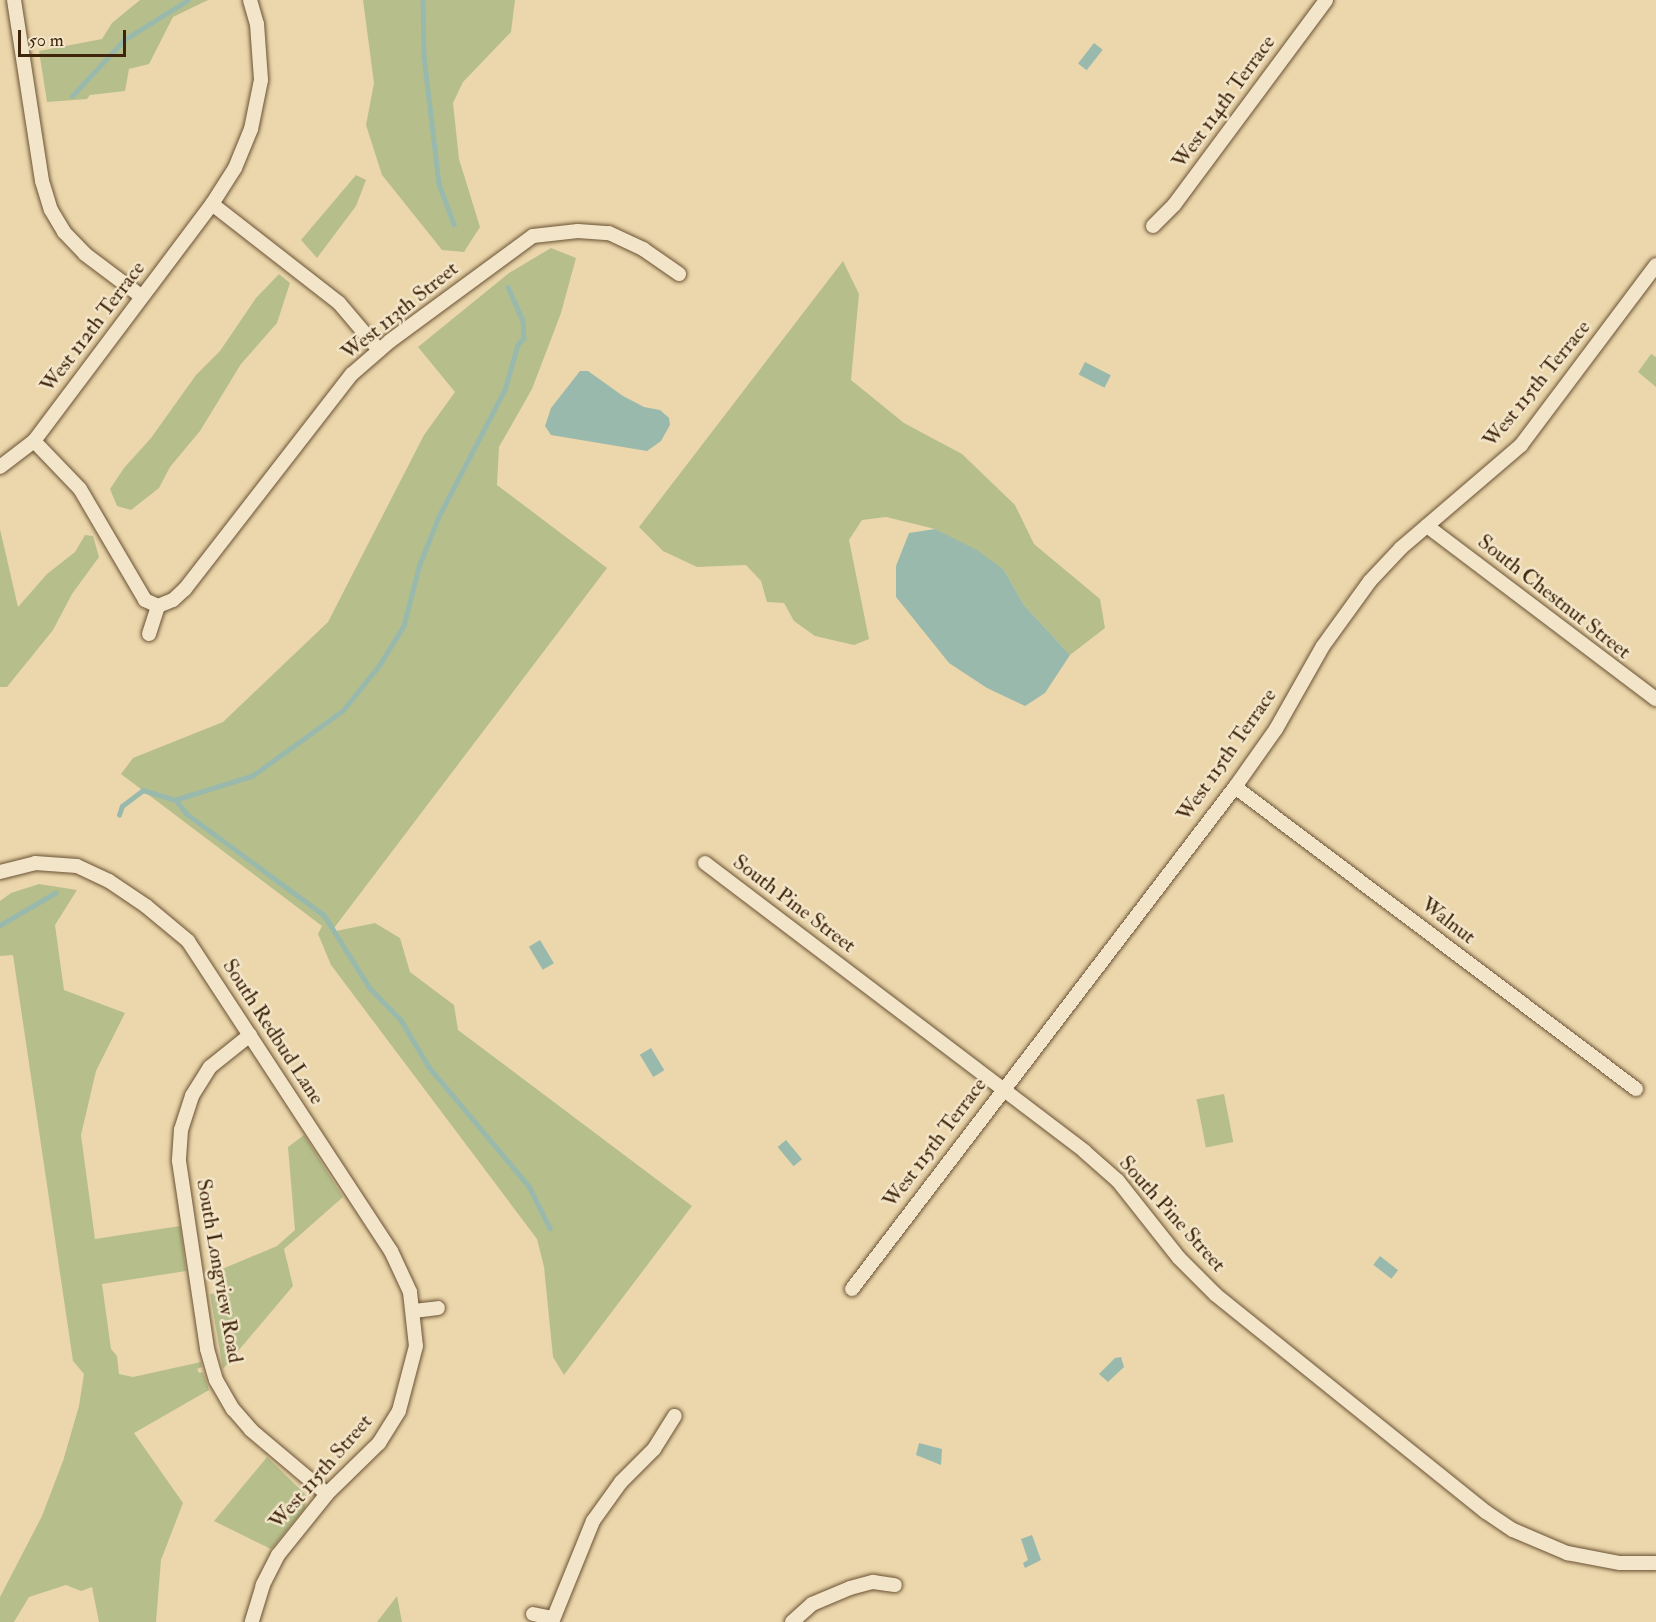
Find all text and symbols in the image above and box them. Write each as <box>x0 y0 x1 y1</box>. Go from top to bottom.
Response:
scale bar <box>21 18 129 56</box>
text: 50 m <box>29 29 64 52</box>
street label: West 114th Terrace <box>1167 30 1281 174</box>
street label: West 112th Terrace <box>35 256 151 398</box>
street label: West 113th Street <box>337 256 463 366</box>
street label: West 115th Terrace <box>1478 315 1596 453</box>
street label: South Chestnut Street <box>1472 529 1636 665</box>
street label: West 115th Terrace <box>1172 684 1282 826</box>
street label: South Pine Street <box>728 850 860 958</box>
street label: Walnut <box>1416 892 1480 950</box>
street label: South Redbud Lane <box>217 955 329 1109</box>
street label: West 115th Terrace <box>878 1073 992 1213</box>
street label: South Pine Street <box>1113 1151 1231 1277</box>
street label: South Longview Road <box>190 1177 248 1365</box>
street label: West 115th Street <box>264 1410 378 1534</box>

